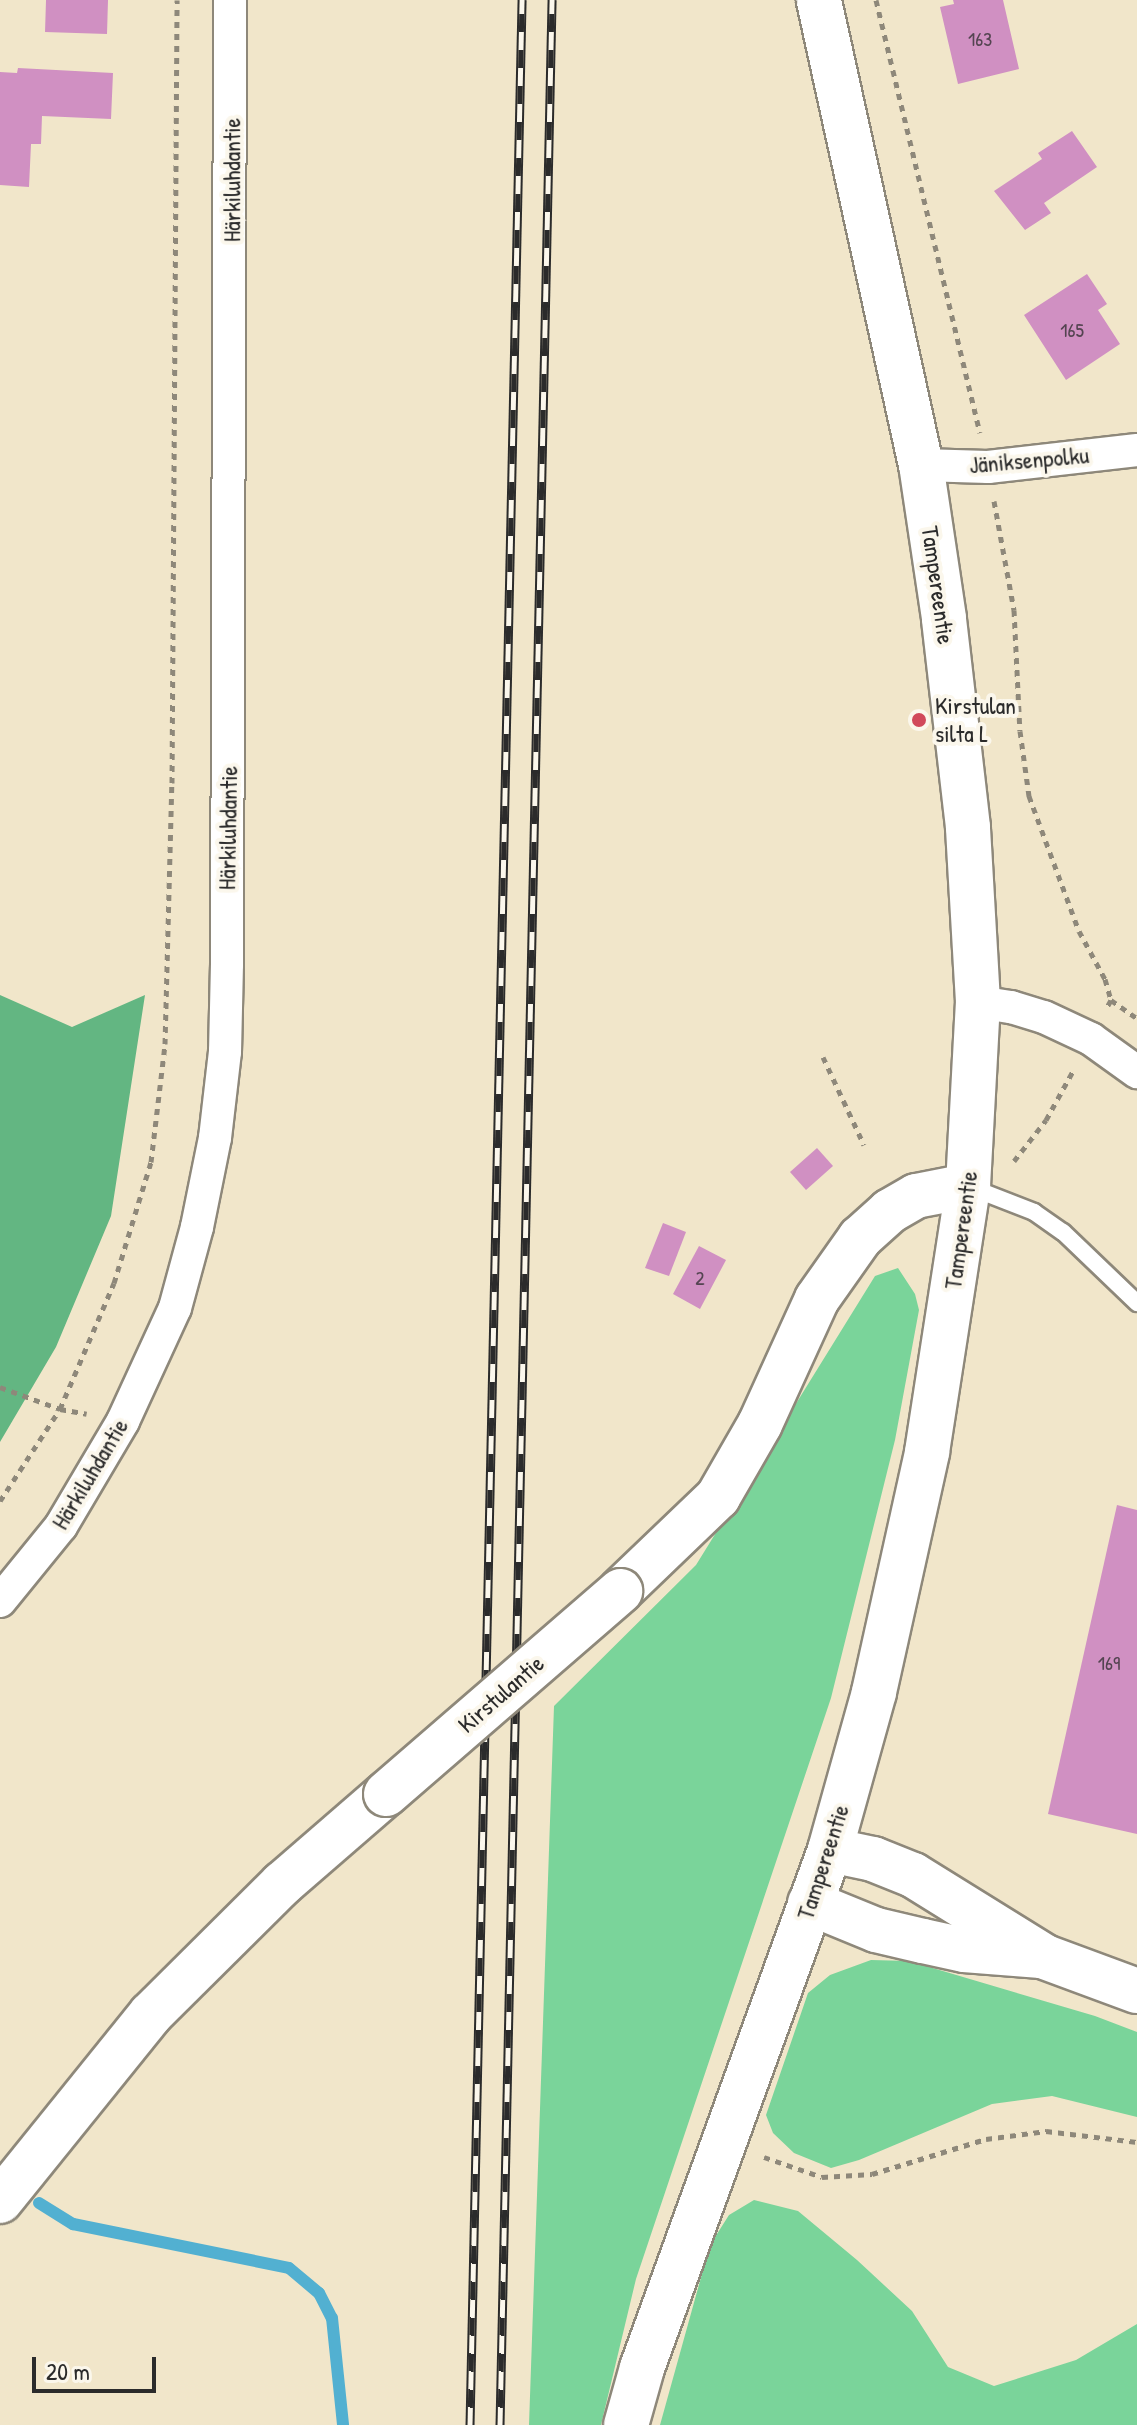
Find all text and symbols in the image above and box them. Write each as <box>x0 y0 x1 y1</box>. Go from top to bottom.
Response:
house number: 163 <box>968 26 992 50</box>
street label: Härkiluhdantie <box>218 118 246 242</box>
house number: 165 <box>1060 317 1084 341</box>
street label: Jäniksenpolku <box>968 440 1090 480</box>
street label: Tampereentie <box>915 524 961 646</box>
place label: Kirstulan silta L <box>935 692 1016 748</box>
marker: Kirstulan silta L <box>910 711 928 729</box>
street label: Härkiluhdantie <box>213 766 243 890</box>
street label: Tampereentie <box>938 1169 984 1291</box>
house number: 2 <box>695 1265 705 1289</box>
street label: Härkiluhdantie <box>46 1413 134 1535</box>
street label: Kirstulantie <box>452 1649 550 1739</box>
house number: 169 <box>1098 1650 1120 1674</box>
street label: Tampereentie <box>791 1801 855 1923</box>
scale bar <box>36 2341 160 2391</box>
text: 20 m <box>46 2355 90 2387</box>

